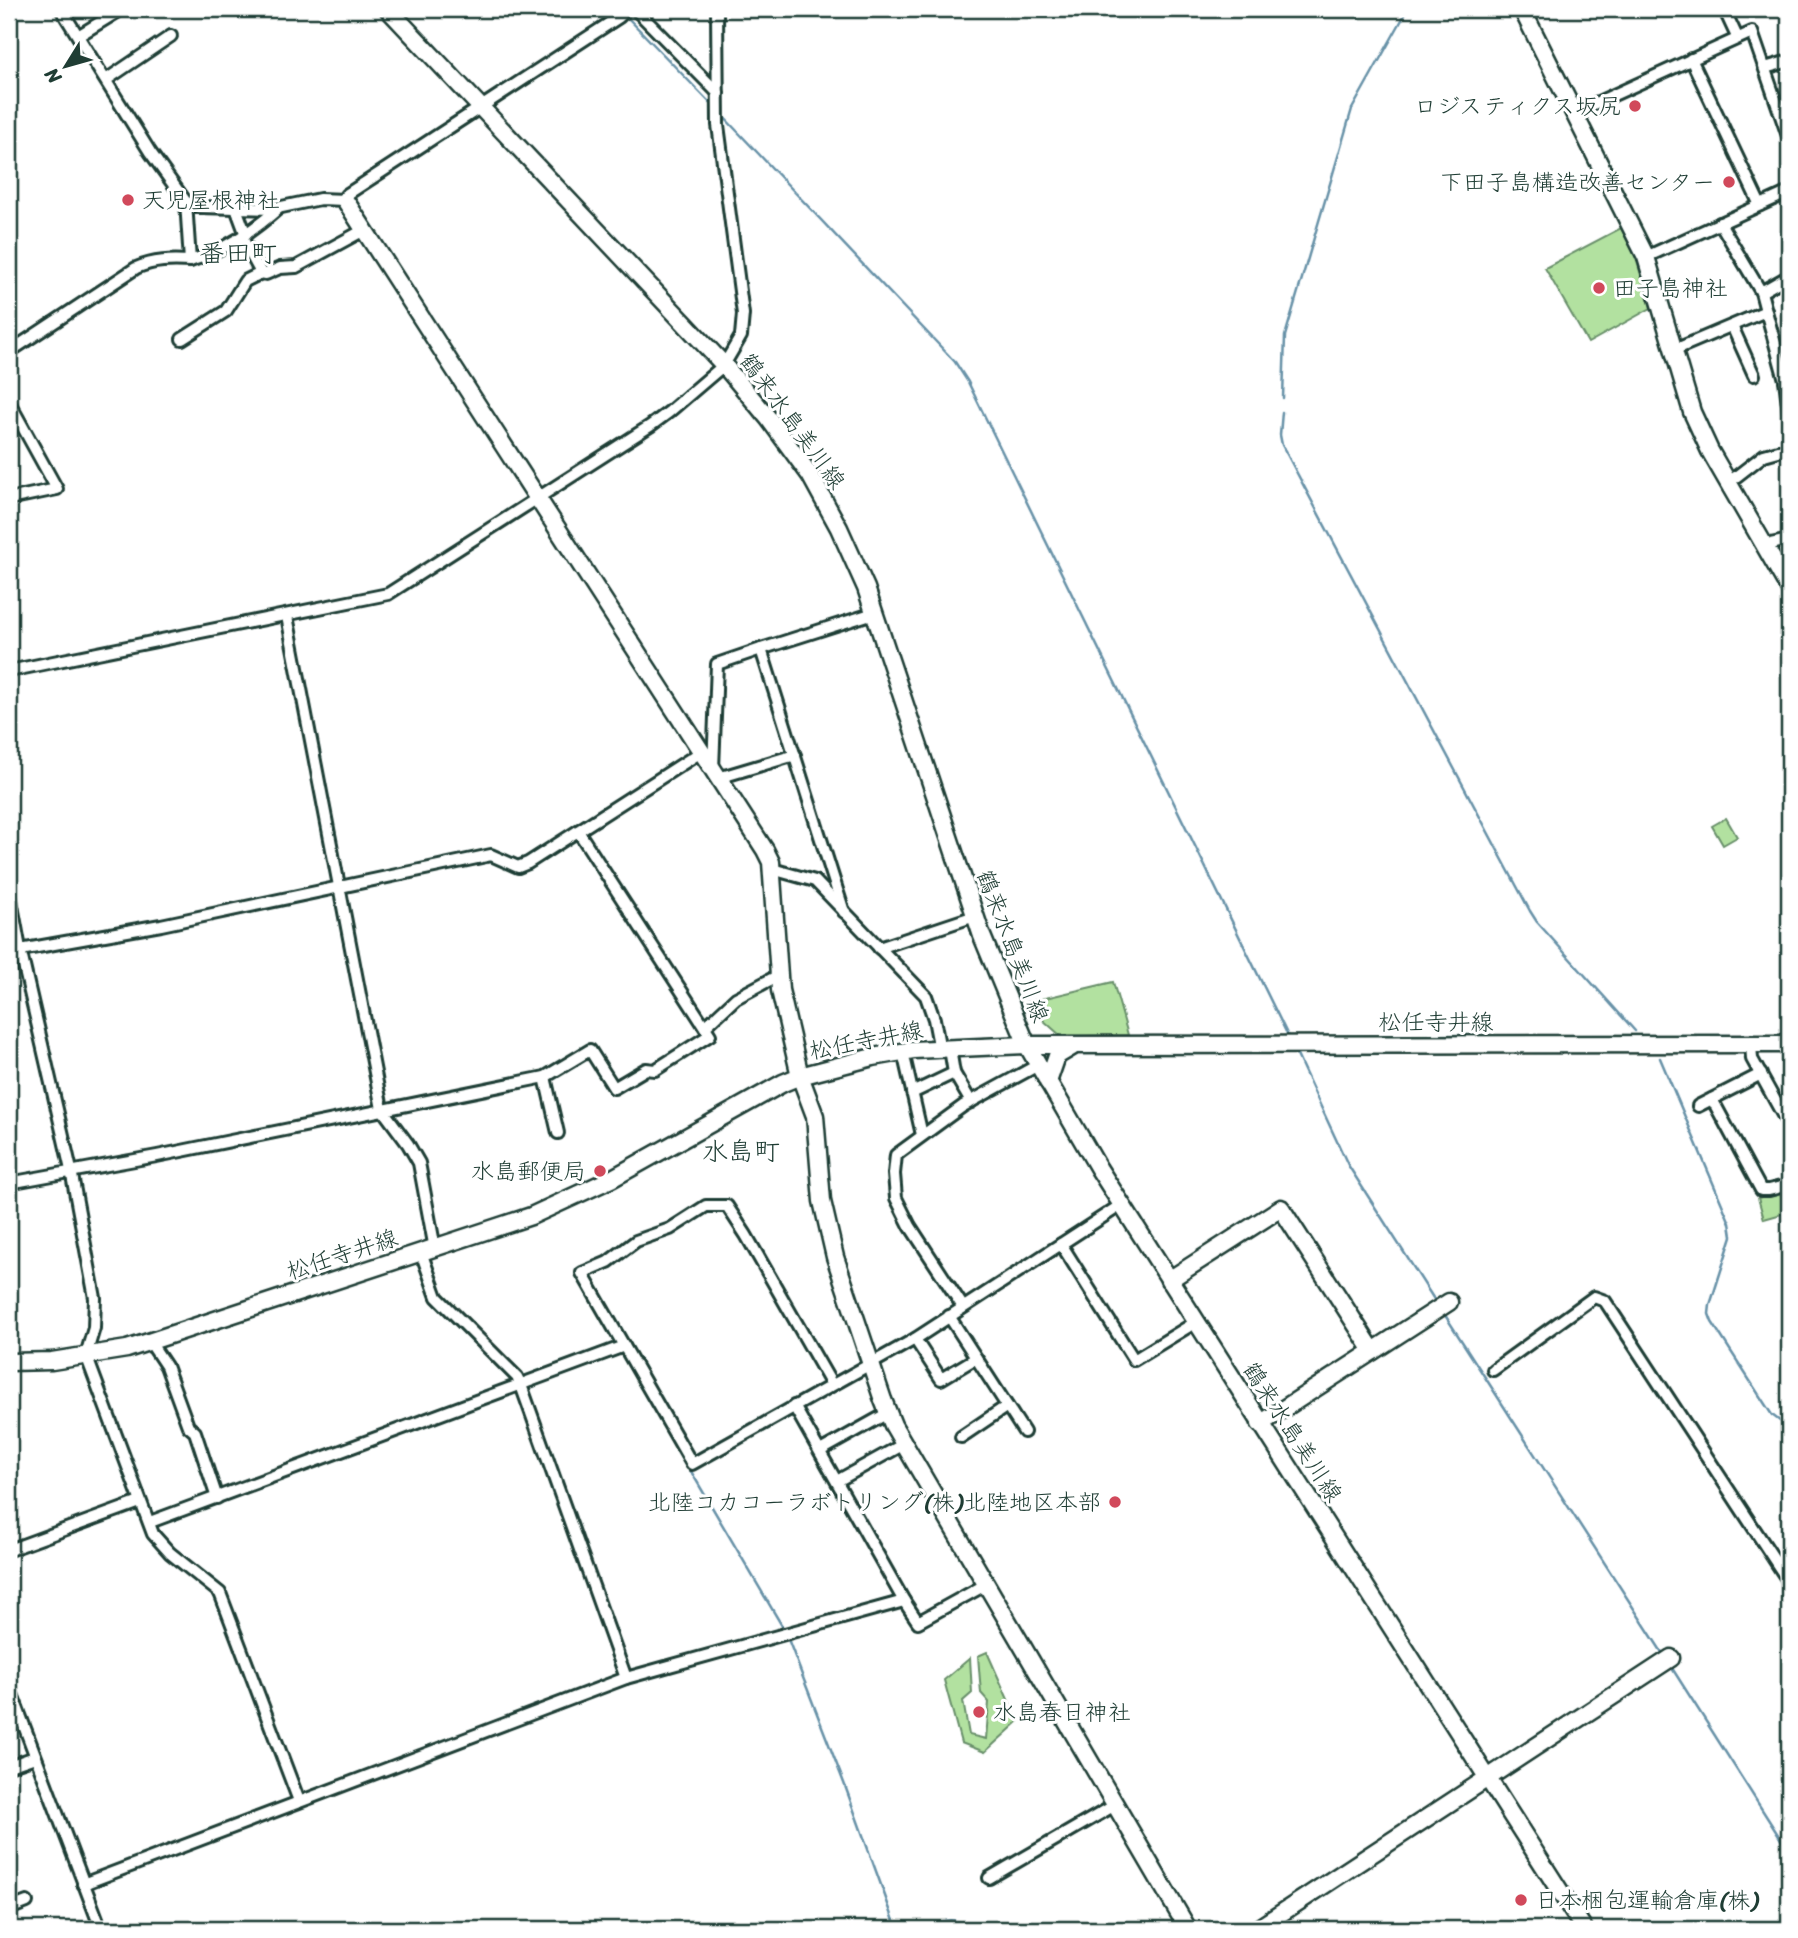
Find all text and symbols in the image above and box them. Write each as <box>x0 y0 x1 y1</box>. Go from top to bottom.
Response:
north arrow <box>32 32 102 102</box>
text: N <box>35 60 71 92</box>
place label: ロジスティクス坂尻 <box>1414 86 1621 127</box>
marker: ロジスティクス坂尻 <box>1627 98 1643 114</box>
place label: 下田子島構造改善センター <box>1440 162 1715 203</box>
marker: 下田子島構造改善センター <box>1721 174 1737 190</box>
place label: 天児屋根神社 <box>142 180 280 221</box>
marker: 天児屋根神社 <box>120 192 136 208</box>
district label: 番田町 <box>199 230 277 276</box>
place label: 田子島神社 <box>1613 268 1728 309</box>
marker: 田子島神社 <box>1591 280 1607 296</box>
street label: 鶴来水島美川線 <box>729 344 856 498</box>
street label: 鶴来水島美川線 <box>965 864 1061 1029</box>
street label: 松任寺井線 <box>1379 1002 1494 1043</box>
street label: 松任寺井線 <box>806 1009 926 1072</box>
district label: 水島町 <box>702 1128 780 1174</box>
place label: 水島郵便局 <box>471 1151 586 1192</box>
marker: 水島郵便局 <box>592 1163 608 1179</box>
street label: 松任寺井線 <box>281 1217 403 1292</box>
street label: 鶴来水島美川線 <box>1232 1354 1354 1511</box>
place label: 北陸コカコーラボトリング(株)北陸地区本部 <box>648 1482 1101 1523</box>
marker: 北陸コカコーラボトリング(株)北陸地区本部 <box>1107 1494 1123 1510</box>
place label: 水島春日神社 <box>993 1692 1131 1733</box>
marker: 水島春日神社 <box>971 1704 987 1720</box>
place label: 日本梱包運輸倉庫(株) <box>1535 1880 1760 1921</box>
marker: 日本梱包運輸倉庫(株) <box>1513 1892 1529 1908</box>

